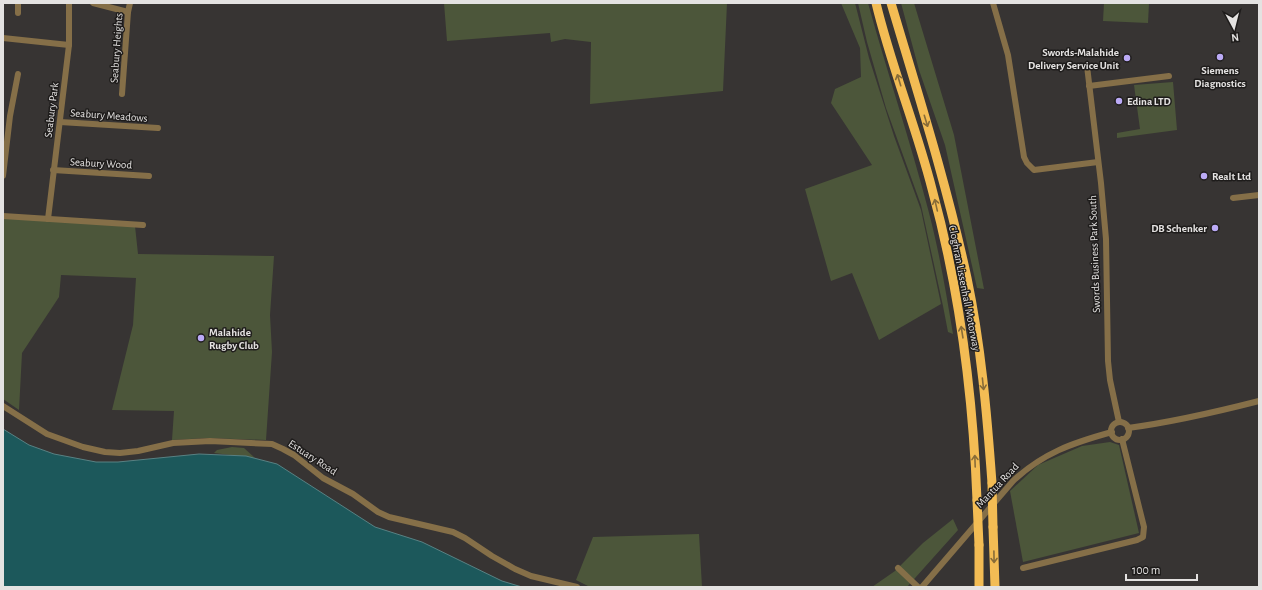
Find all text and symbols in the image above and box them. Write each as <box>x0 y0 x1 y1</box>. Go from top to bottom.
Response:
north arrow <box>1214 8 1254 48</box>
street label: Seabury Heights <box>109 13 124 83</box>
text: N <box>1231 32 1240 43</box>
place label: Swords-Malahide Delivery Service Unit <box>1028 47 1119 71</box>
marker: Siemens Diagnostics <box>1215 52 1225 62</box>
marker: Swords-Malahide Delivery Service Unit <box>1122 53 1132 63</box>
place label: Siemens Diagnostics <box>1194 65 1246 89</box>
one-way arrow <box>895 74 902 87</box>
street label: Seabury Park <box>43 82 60 138</box>
marker: Edina LTD <box>1114 96 1124 106</box>
place label: Edina LTD <box>1127 96 1171 107</box>
street label: Seabury Meadows <box>70 107 148 124</box>
one-way arrow <box>923 114 930 127</box>
street label: Seabury Wood <box>70 156 133 171</box>
marker: Realt Ltd <box>1199 171 1209 181</box>
place label: Realt Ltd <box>1212 171 1251 182</box>
street label: Swords Business Park South <box>1087 195 1102 313</box>
one-way arrow <box>932 199 940 212</box>
place label: DB Schenker <box>1151 223 1207 234</box>
marker: DB Schenker <box>1210 223 1220 233</box>
street label: Cloghran Lissenhall Motorway <box>947 224 982 352</box>
one-way arrow <box>958 326 966 339</box>
place label: Malahide Rugby Club <box>209 327 259 351</box>
marker: Malahide Rugby Club <box>196 333 206 343</box>
one-way arrow <box>980 377 987 390</box>
street label: Estuary Road <box>286 438 339 477</box>
one-way arrow <box>972 455 979 468</box>
street label: Mantua Road <box>974 460 1021 510</box>
one-way arrow <box>990 550 998 563</box>
scale bar <box>1126 556 1197 582</box>
text: 100 m <box>1132 564 1160 576</box>

